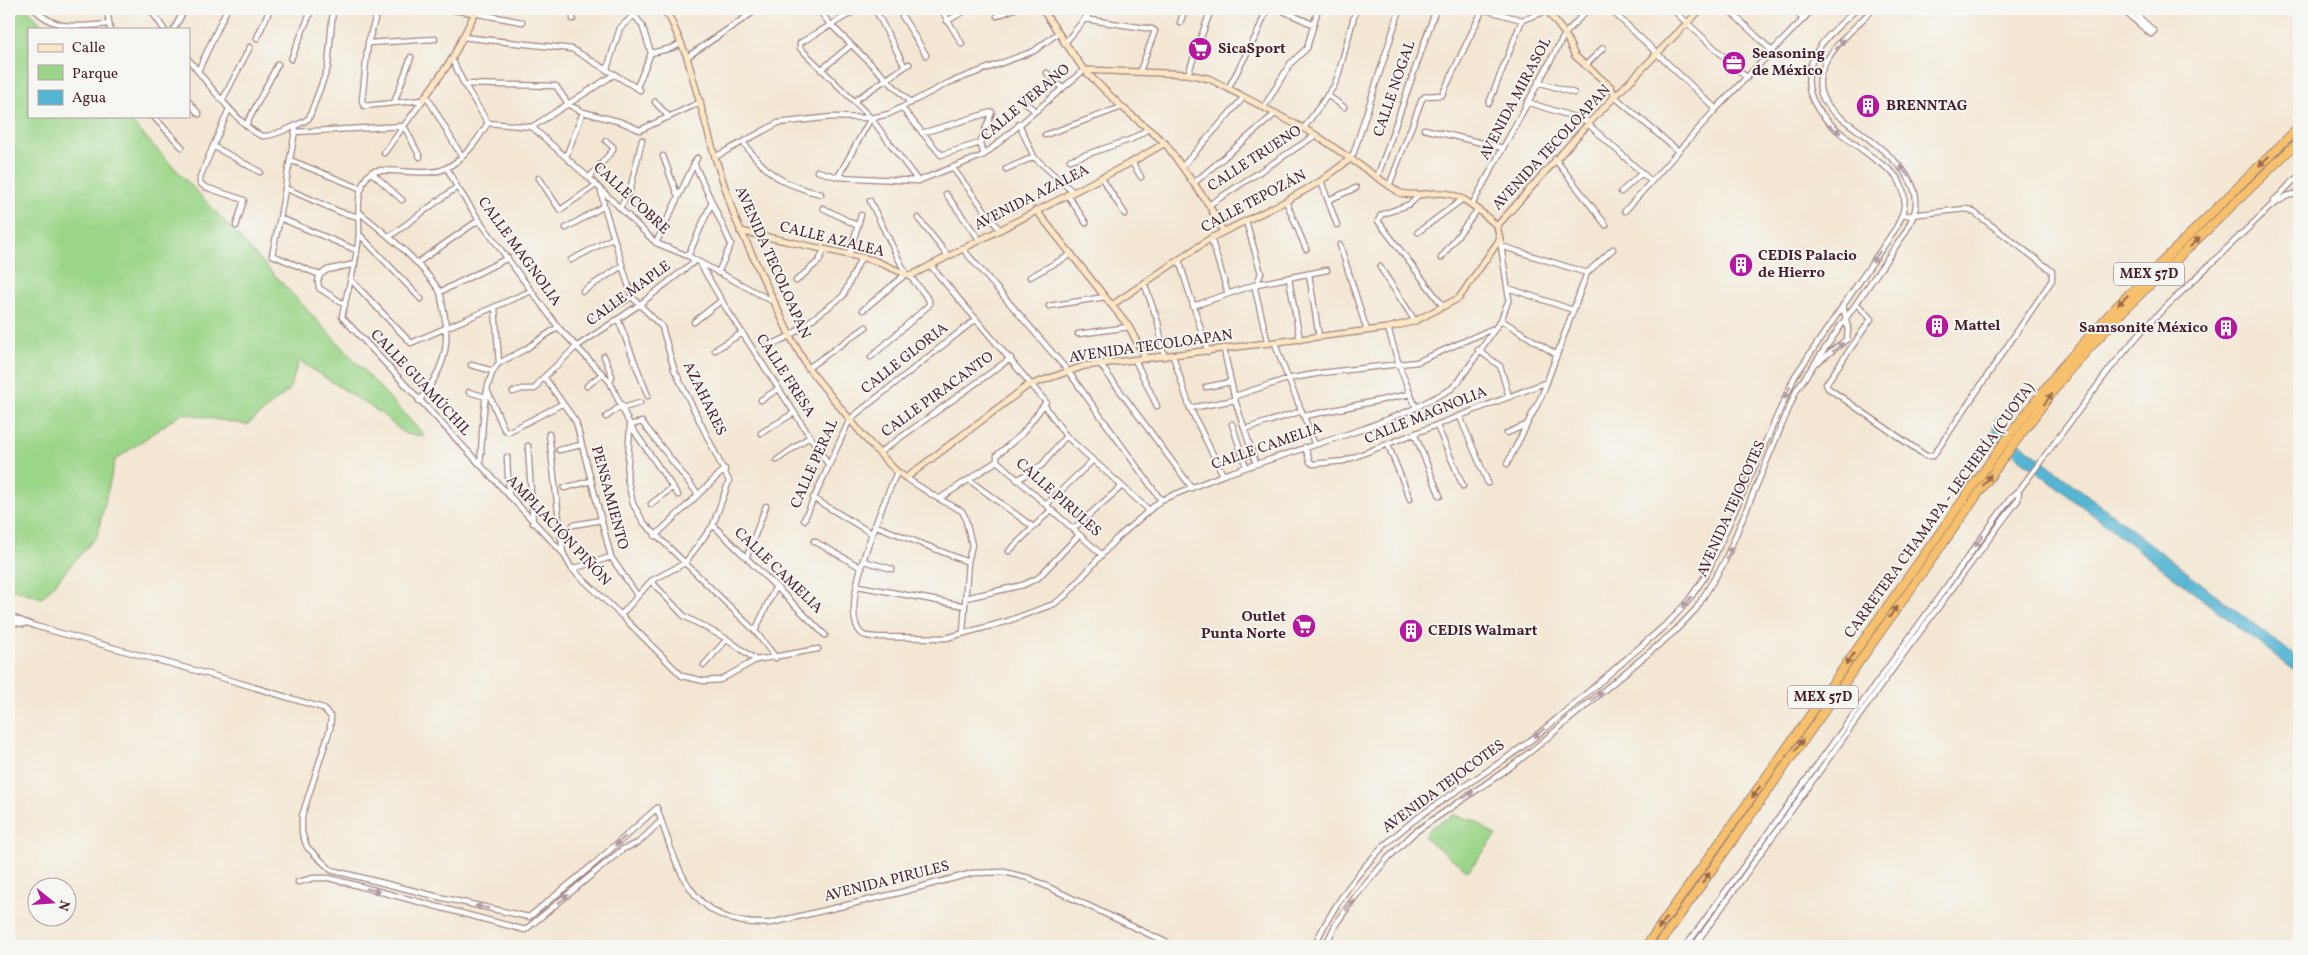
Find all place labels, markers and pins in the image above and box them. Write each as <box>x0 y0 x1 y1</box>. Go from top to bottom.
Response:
supermarket icon: SicaSport <box>1187 36 1213 62</box>
place label: SicaSport <box>1218 39 1286 60</box>
place label: Seasoning de México <box>1752 44 1825 82</box>
office icon: Seasoning de México <box>1721 50 1747 76</box>
building icon: BRENNTAG <box>1855 93 1881 119</box>
place label: BRENNTAG <box>1886 96 1968 117</box>
place label: CEDIS Palacio de Hierro <box>1758 246 1857 284</box>
building icon: CEDIS Palacio de Hierro <box>1728 252 1754 278</box>
building icon: Mattel <box>1924 313 1950 339</box>
building icon: Samsonite México <box>2213 315 2239 341</box>
place label: Mattel <box>1954 316 2000 337</box>
place label: Samsonite México <box>2079 318 2208 339</box>
place label: Outlet Punta Norte <box>1201 607 1286 645</box>
supermarket icon: Outlet Punta Norte <box>1291 613 1317 639</box>
building icon: CEDIS Walmart <box>1398 618 1424 644</box>
place label: CEDIS Walmart <box>1428 621 1538 642</box>

